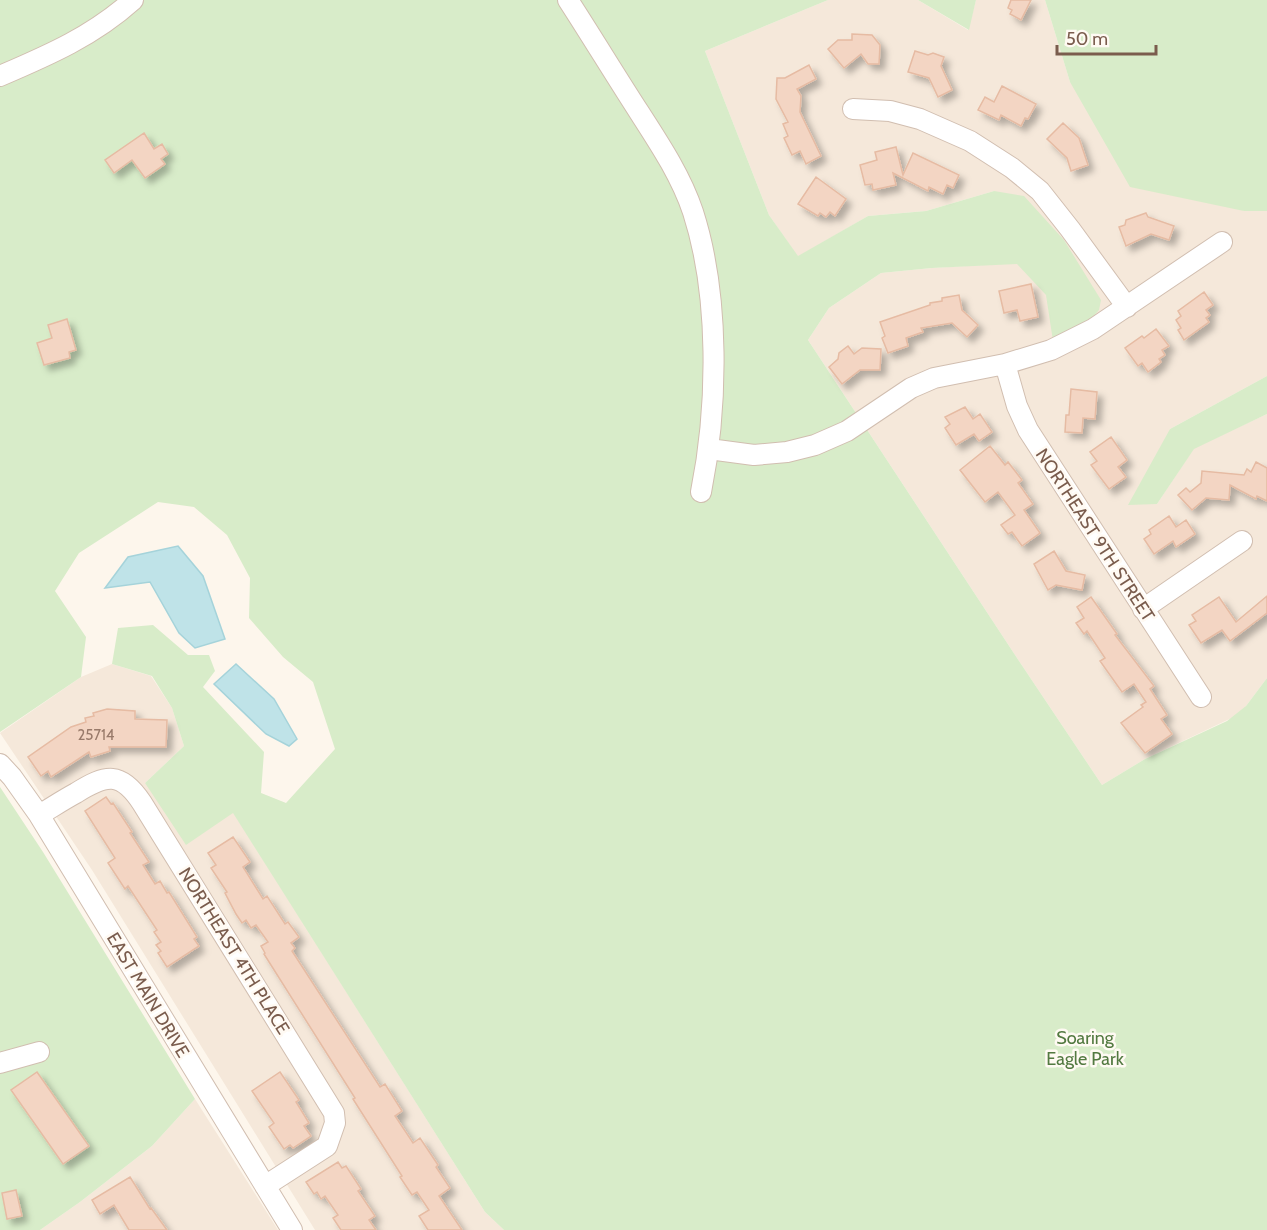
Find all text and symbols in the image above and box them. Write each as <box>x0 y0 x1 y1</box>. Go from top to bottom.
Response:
scale bar <box>1057 18 1156 56</box>
text: 50 m <box>1066 28 1108 50</box>
street label: NORTHEAST 9TH STREET <box>1031 444 1159 626</box>
house number: 25714 <box>77 726 115 744</box>
street label: NORTHEAST 4TH PLACE <box>174 864 294 1038</box>
street label: EAST MAIN DRIVE <box>102 929 194 1061</box>
park label: Soaring Eagle Park <box>1046 1027 1125 1070</box>

